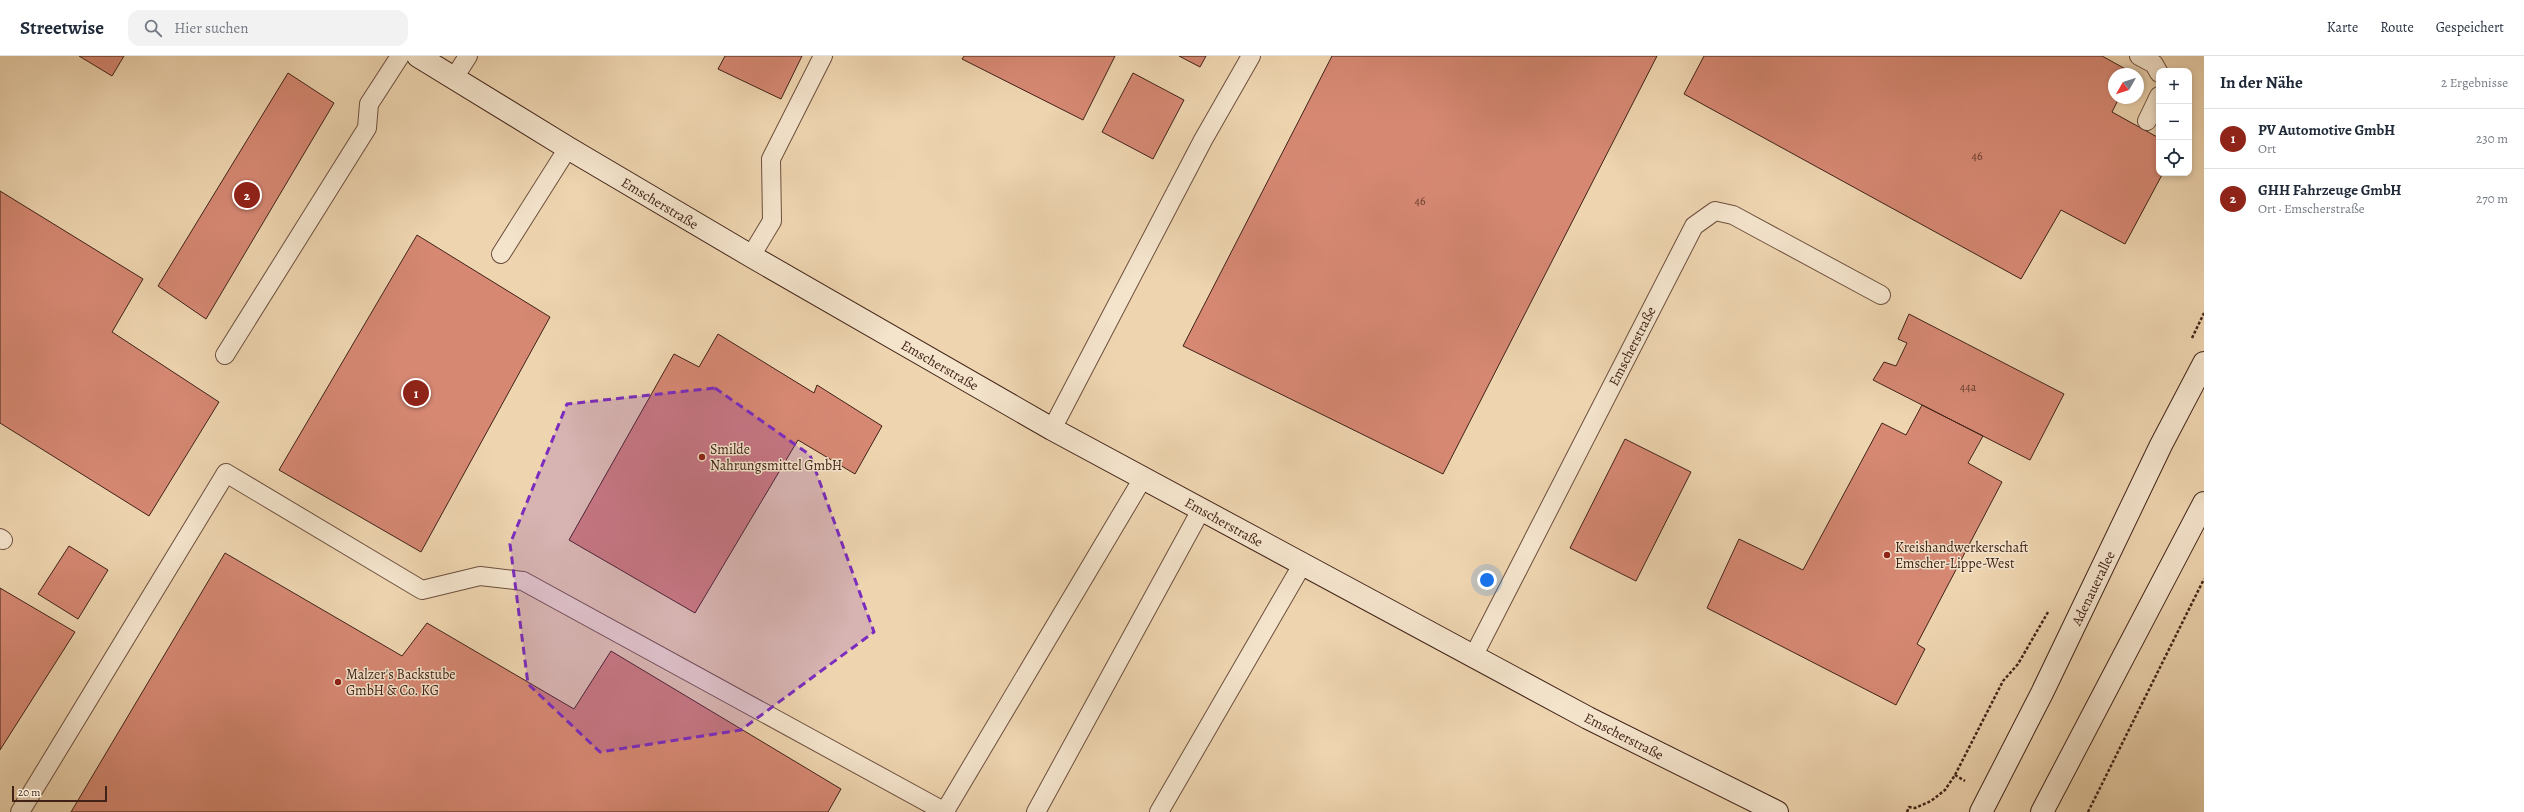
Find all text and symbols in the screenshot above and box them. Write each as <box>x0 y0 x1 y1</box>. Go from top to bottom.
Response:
search box <box>128 10 408 46</box>
text: Streetwise <box>20 15 104 41</box>
icon: search <box>142 17 164 39</box>
text: Hier suchen <box>174 18 248 38</box>
text: Karte <box>2327 18 2358 37</box>
text: Route <box>2380 18 2414 37</box>
text: Gespeichert <box>2436 18 2504 37</box>
north arrow <box>2108 68 2144 104</box>
map controls <box>2156 68 2192 176</box>
button: + <box>2156 68 2192 104</box>
text: In der Nähe <box>2220 71 2303 94</box>
text: 2 Ergebnisse <box>2441 74 2508 91</box>
button: − <box>2156 104 2192 140</box>
text: PV Automotive GmbH <box>2258 120 2395 140</box>
text: 1 <box>2231 130 2235 147</box>
text: 230 m <box>2476 130 2508 147</box>
button: locate <box>2156 140 2192 176</box>
text: Ort <box>2258 140 2276 157</box>
house number: 46 <box>1972 148 1983 164</box>
street label: Emscherstraße <box>618 173 702 234</box>
pin: 2 <box>234 180 260 210</box>
text: GHH Fahrzeuge GmbH <box>2258 180 2402 200</box>
text: 2 <box>2230 190 2236 207</box>
text: 270 m <box>2476 190 2508 207</box>
house number: 46 <box>1415 193 1426 209</box>
text: Ort · Emscherstraße <box>2258 200 2365 217</box>
street label: Emscherstraße <box>1604 303 1661 389</box>
street label: Emscherstraße <box>897 336 982 395</box>
pin: 1 <box>403 378 429 408</box>
house number: 44a <box>1960 379 1977 395</box>
place label: Smilde Nahrungsmittel GmbH <box>710 440 842 475</box>
marker: Smilde Nahrungsmittel GmbH <box>697 452 707 462</box>
street label: Emscherstraße <box>1181 493 1266 552</box>
place label: Kreishandwerkerschaft Emscher-Lippe-West <box>1895 538 2029 573</box>
street label: Adenauerallee <box>2067 548 2120 630</box>
marker: Kreishandwerkerschaft Emscher-Lippe-West <box>1882 550 1892 560</box>
your location <box>1477 570 1497 590</box>
place label: Malzer's Backstube GmbH & Co. KG <box>346 665 456 700</box>
marker: Malzer's Backstube GmbH & Co. KG <box>333 677 343 687</box>
street label: Emscherstraße <box>1581 708 1667 765</box>
scale bar <box>12 784 107 803</box>
text: 20 m <box>18 785 40 800</box>

